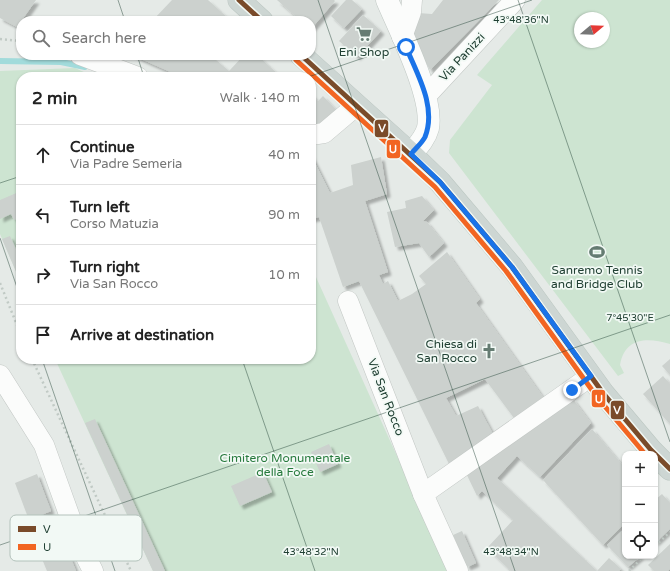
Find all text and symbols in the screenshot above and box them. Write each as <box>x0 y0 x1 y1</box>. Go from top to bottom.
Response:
north arrow <box>574 12 610 48</box>
text: 43°48'36"N <box>493 14 549 26</box>
search box <box>16 16 316 60</box>
supermarket icon: Eni Shop <box>355 25 373 43</box>
icon: search <box>30 27 52 49</box>
text: Search here <box>62 29 146 47</box>
street label: Via Panizzi <box>436 30 488 84</box>
route start <box>397 38 415 56</box>
place label: Eni Shop <box>339 45 389 59</box>
text: 2 min <box>32 88 77 109</box>
text: Walk · 140 m <box>220 90 300 106</box>
line badge: V <box>374 119 389 138</box>
text: V <box>378 122 386 135</box>
text: Continue <box>70 138 134 156</box>
line badge: U <box>386 139 401 159</box>
text: U <box>389 143 397 156</box>
icon: ahead <box>32 144 54 166</box>
text: 40 m <box>268 147 300 163</box>
text: Via Padre Semeria <box>70 156 182 172</box>
text: Turn left <box>70 198 130 216</box>
icon: left <box>32 204 54 226</box>
text: 90 m <box>268 207 300 223</box>
text: Corso Matuzia <box>70 216 159 232</box>
sports icon: Sanremo Tennis and Bridge Club <box>588 243 606 261</box>
text: Turn right <box>70 258 140 276</box>
place label: Sanremo Tennis and Bridge Club <box>551 263 643 291</box>
icon: right <box>32 264 54 286</box>
text: 10 m <box>268 267 300 283</box>
text: Via San Rocco <box>70 276 158 292</box>
text: 7°45'30"E <box>606 312 654 324</box>
icon: arrive <box>32 324 54 346</box>
text: Arrive at destination <box>70 326 214 344</box>
place label: Chiesa di San Rocco <box>417 337 477 365</box>
church icon: Chiesa di San Rocco <box>480 342 498 360</box>
street label: Via San Rocco <box>365 356 407 438</box>
route end <box>563 381 581 399</box>
line badge: U <box>591 389 606 408</box>
text: U <box>595 393 603 406</box>
line badge: V <box>610 400 625 420</box>
text: V <box>613 404 621 417</box>
park label: Cimitero Monumentale della Foce <box>220 451 351 479</box>
map controls <box>622 451 658 559</box>
button: + <box>622 451 658 487</box>
button: − <box>622 487 658 523</box>
legend <box>10 515 142 561</box>
text: V <box>43 523 51 536</box>
button: locate <box>622 523 658 559</box>
text: U <box>43 541 51 554</box>
text: 43°48'32"N <box>283 546 339 558</box>
text: 43°48'34"N <box>483 546 539 558</box>

